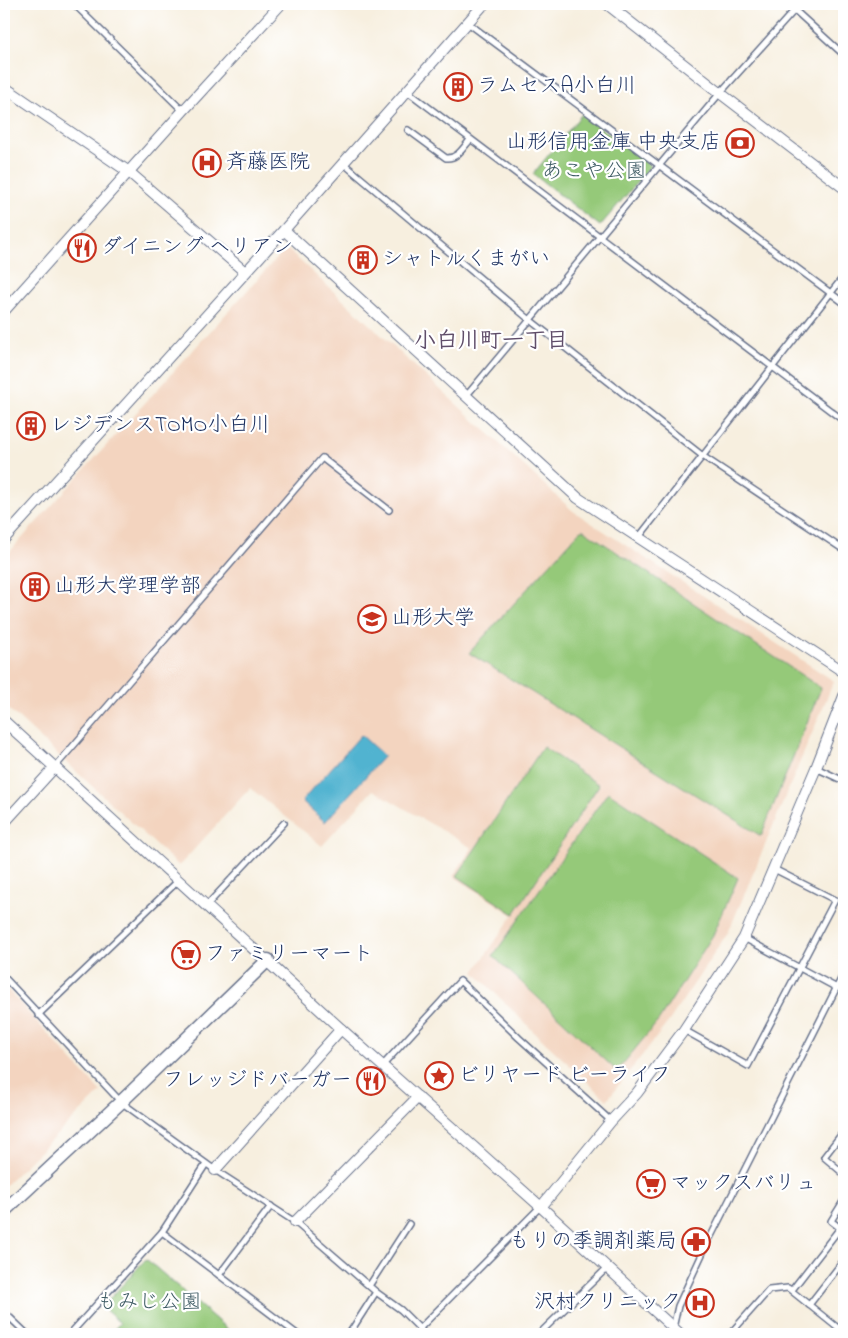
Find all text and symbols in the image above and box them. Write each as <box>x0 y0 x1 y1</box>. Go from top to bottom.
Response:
building icon: ラムセスA小白川 <box>443 72 473 102</box>
place label: ラムセスA小白川 <box>477 72 637 102</box>
place label: 山形信用金庫 中央支店 <box>506 128 721 158</box>
bank icon: 山形信用金庫 中央支店 <box>725 128 755 158</box>
hospital icon: 斉藤医院 <box>192 148 222 178</box>
place label: 斉藤医院 <box>226 148 310 178</box>
park label: あこや公園 <box>542 157 647 187</box>
restaurant icon: ダイニング ヘリアン <box>67 233 97 263</box>
place label: ダイニング ヘリアン <box>101 233 293 263</box>
building icon: シャトルくまがい <box>348 245 378 275</box>
place label: シャトルくまがい <box>382 245 550 275</box>
district label: 小白川町一丁目 <box>414 326 568 358</box>
building icon: レジデンスTOMO小白川 <box>16 411 46 441</box>
place label: レジデンスTOMO小白川 <box>50 411 270 441</box>
building icon: 山形大学理学部 <box>20 572 50 602</box>
place label: 山形大学理学部 <box>54 572 201 602</box>
school or university icon: 山形大学 <box>357 604 387 634</box>
place label: 山形大学 <box>391 604 475 634</box>
supermarket icon: ファミリーマート <box>171 940 201 970</box>
place label: ファミリーマート <box>205 940 373 970</box>
place icon: ビリヤード ビーライフ <box>424 1061 454 1091</box>
place label: ビリヤード ビーライフ <box>458 1061 671 1091</box>
place label: フレッジドバーガー <box>163 1066 352 1096</box>
restaurant icon: フレッジドバーガー <box>356 1066 386 1096</box>
supermarket icon: マックスバリュ <box>636 1169 666 1199</box>
place label: マックスバリュ <box>670 1169 817 1199</box>
place label: もりの季調剤薬局 <box>509 1227 677 1257</box>
pharmacy icon: もりの季調剤薬局 <box>681 1227 711 1257</box>
park label: もみじ公園 <box>97 1288 202 1318</box>
place label: 沢村クリニック <box>534 1288 681 1318</box>
hospital icon: 沢村クリニック <box>685 1288 715 1318</box>

